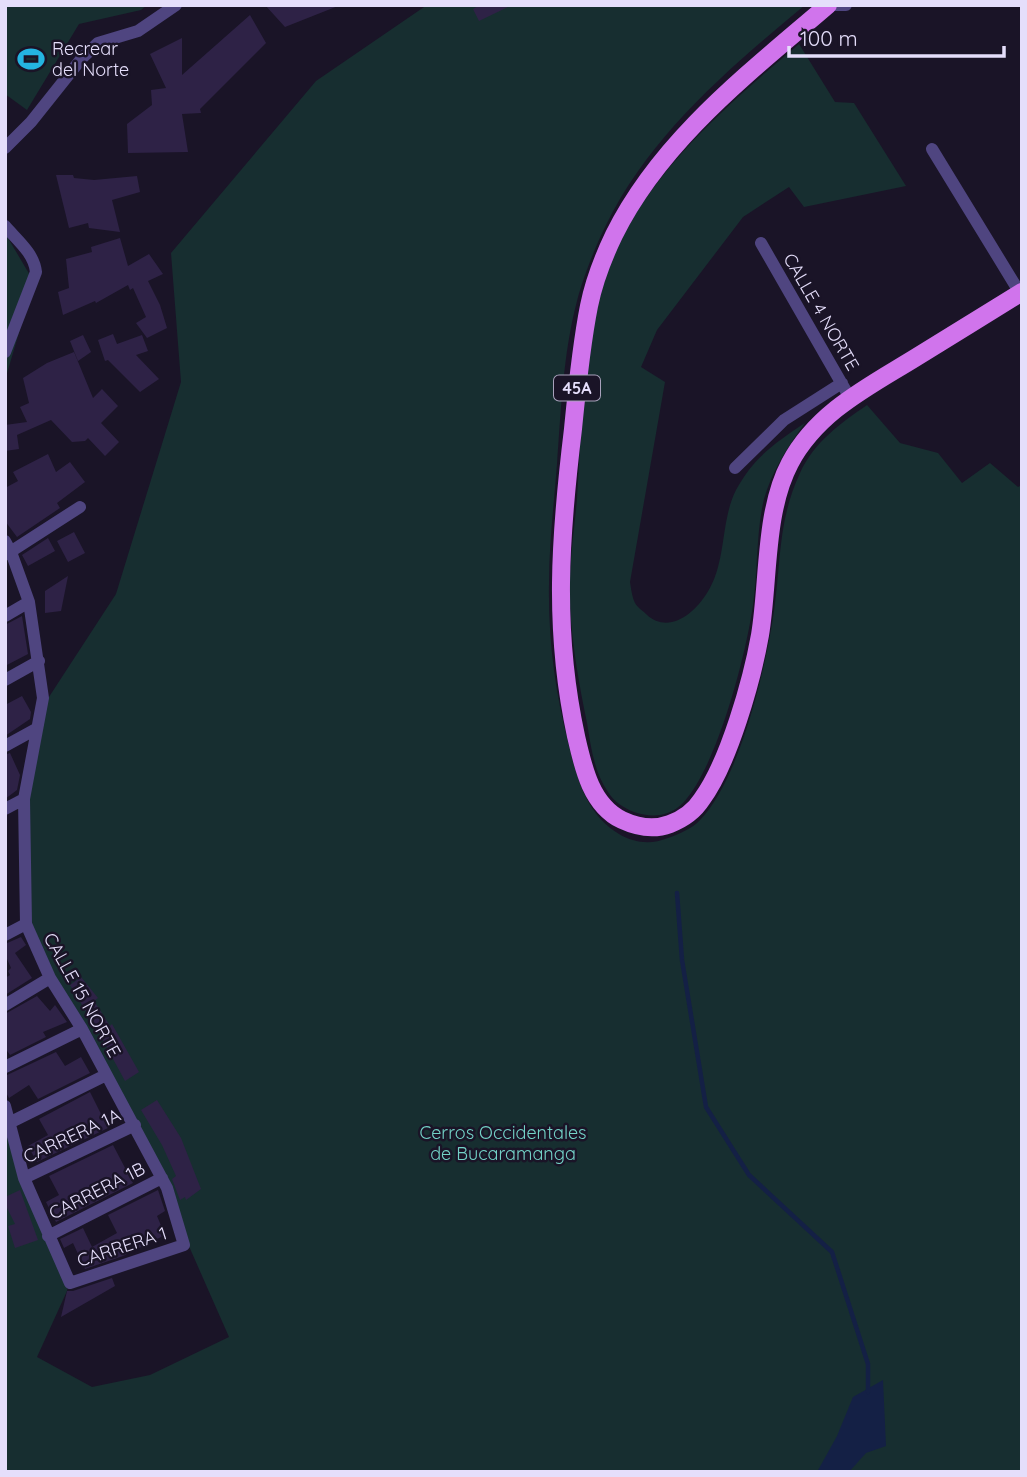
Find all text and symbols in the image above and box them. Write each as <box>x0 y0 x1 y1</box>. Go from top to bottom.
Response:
scale bar <box>789 14 1004 58</box>
text: 100 m <box>800 25 858 51</box>
place label: Recrear del Norte <box>52 37 129 81</box>
sports icon: Recrear del Norte <box>16 44 46 74</box>
street label: CALLE 4 NORTE <box>779 249 864 375</box>
road number: 45A <box>554 376 600 400</box>
street label: CALLE 15 NORTE <box>39 928 126 1061</box>
street label: CARRERA 1A <box>19 1103 124 1168</box>
park label: Cerros Occidentales de Bucaramanga <box>419 1121 587 1165</box>
street label: CARRERA 1B <box>45 1157 149 1225</box>
street label: CARRERA 1 <box>74 1221 170 1272</box>

